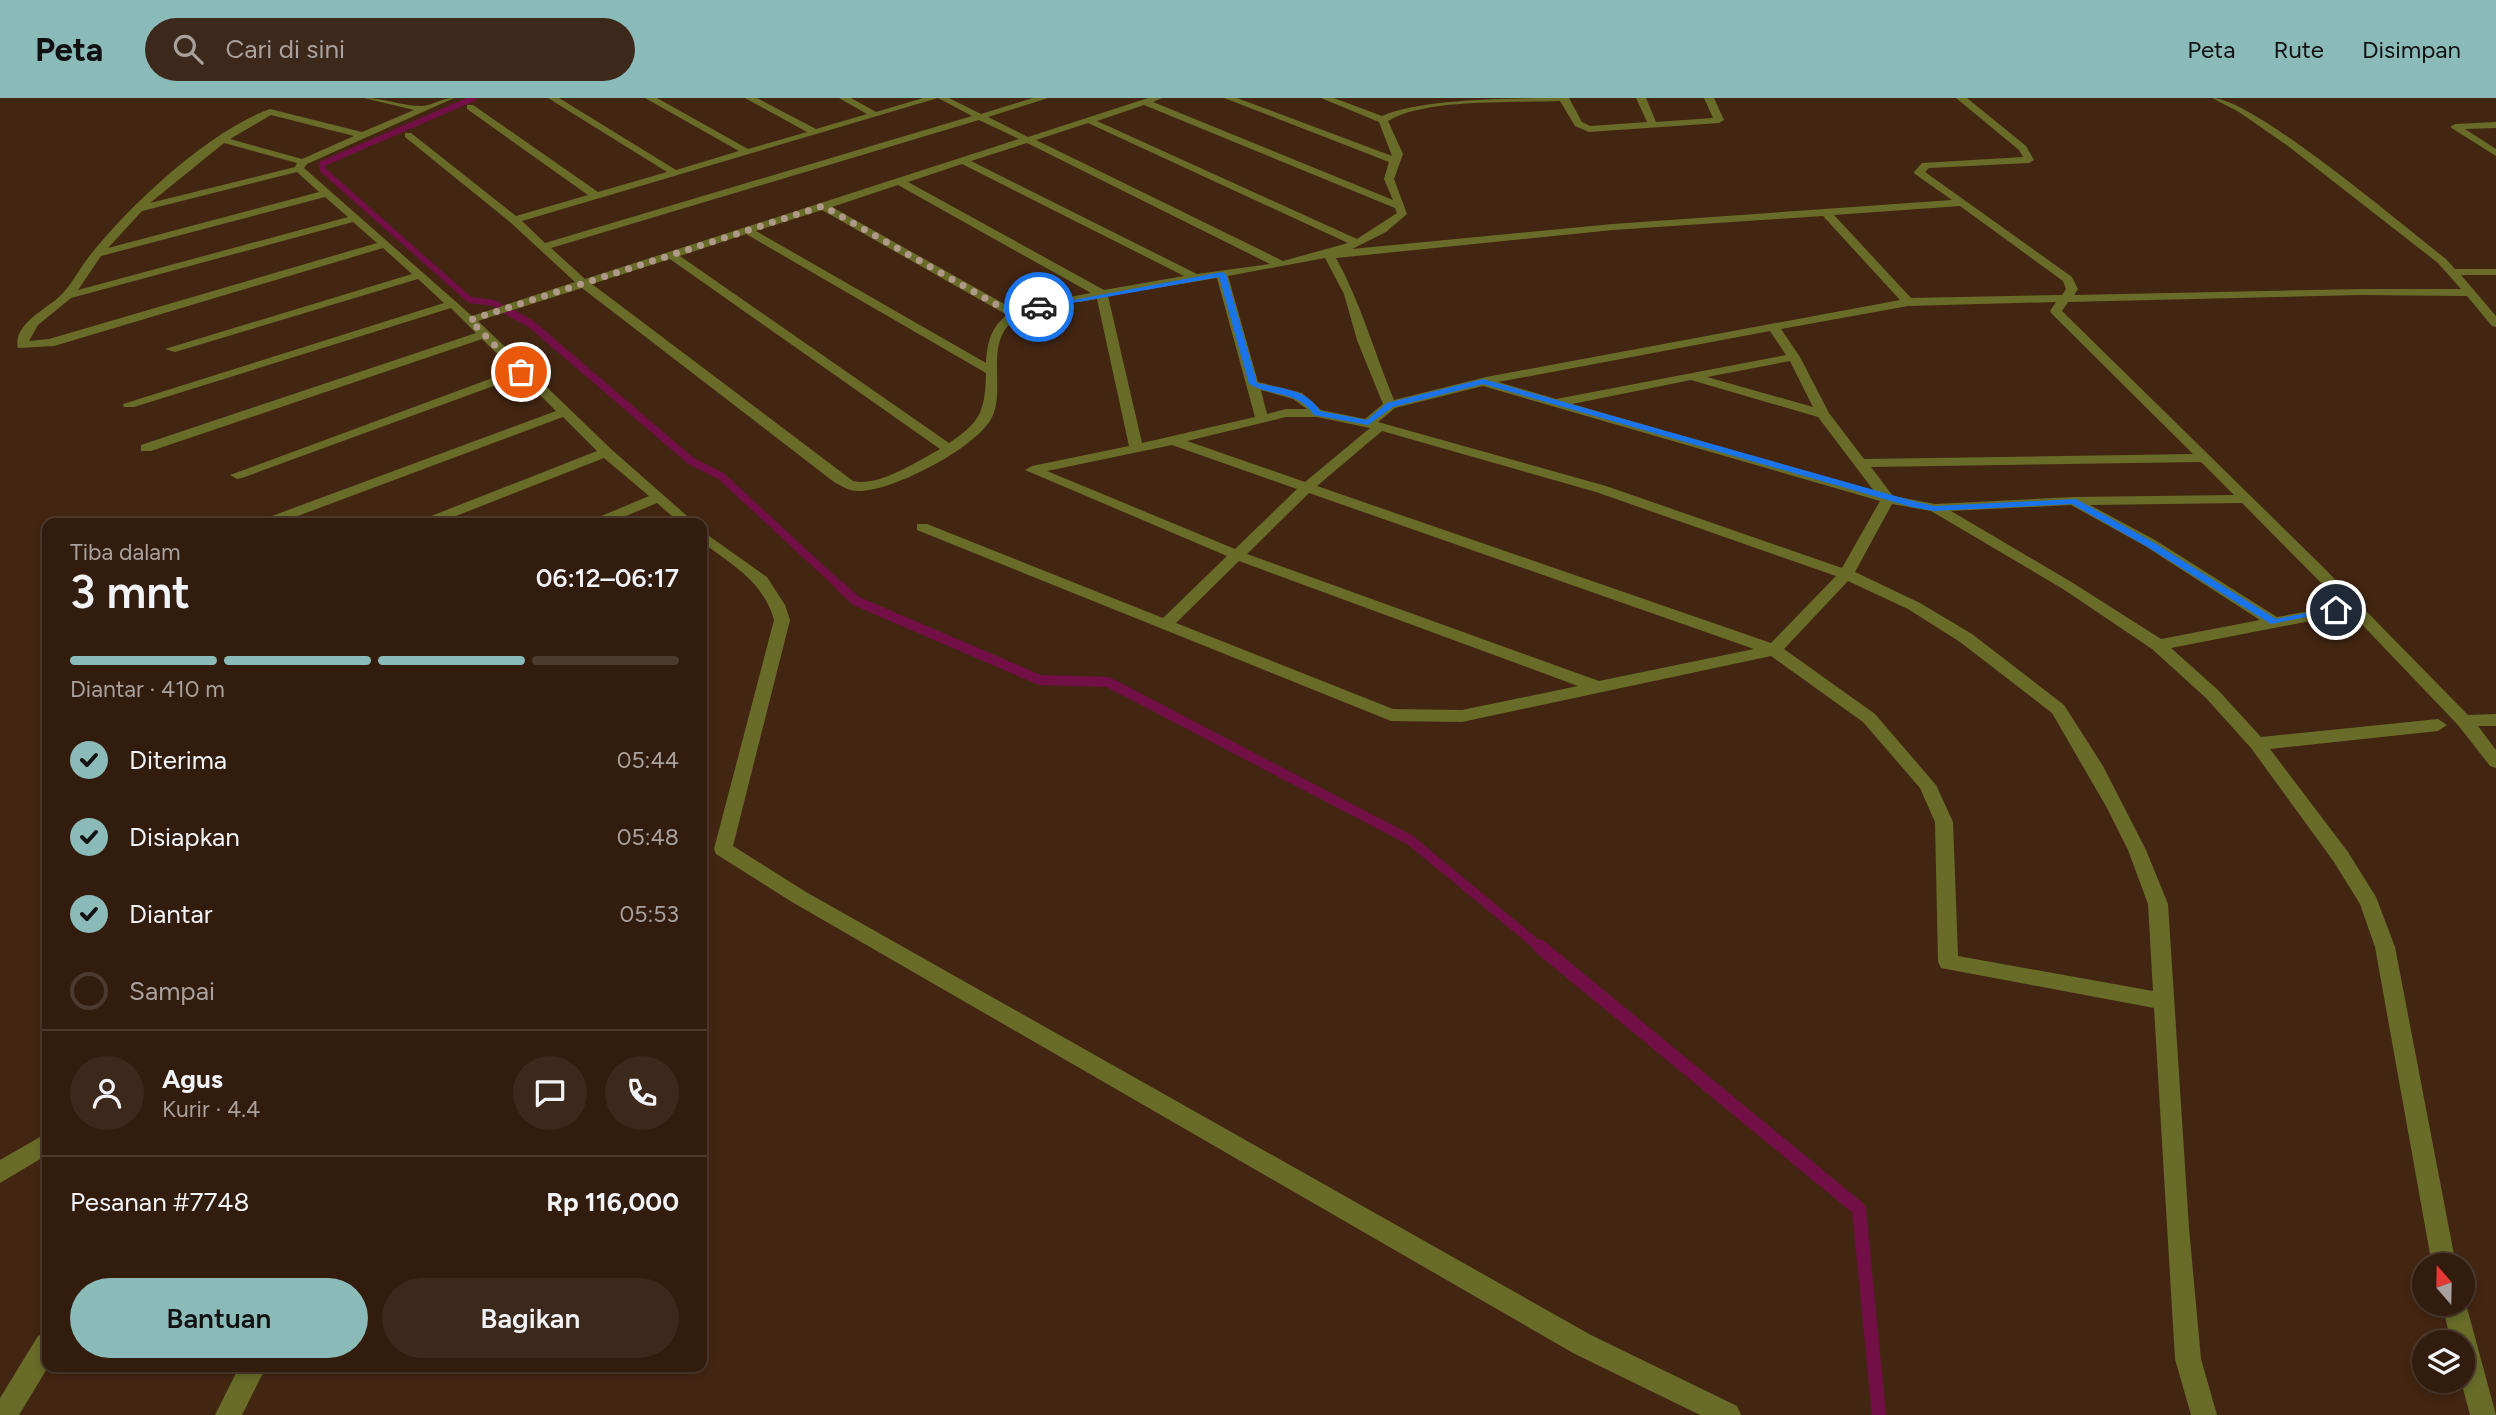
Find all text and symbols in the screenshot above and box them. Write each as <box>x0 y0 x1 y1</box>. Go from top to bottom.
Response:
search box <box>145 18 635 81</box>
text: Peta <box>35 30 103 69</box>
icon: search <box>169 30 207 68</box>
text: Cari di sini <box>225 33 345 65</box>
text: Peta <box>2187 35 2235 64</box>
text: Rute <box>2273 35 2324 64</box>
text: Disimpan <box>2362 35 2461 64</box>
courier <box>1004 272 1074 342</box>
icon: car <box>1020 288 1058 326</box>
pin <box>491 342 551 402</box>
icon: bag <box>502 353 540 391</box>
text: Tiba dalam <box>70 538 181 566</box>
text: 06:12–06:17 <box>536 562 679 594</box>
text: 3 mnt <box>70 564 190 620</box>
pin <box>2306 580 2366 640</box>
icon: home <box>2317 591 2355 629</box>
text: Diantar · 410 m <box>70 675 225 703</box>
icon: check <box>70 741 108 779</box>
text: Diterima <box>129 744 227 776</box>
text: 05:44 <box>617 746 679 774</box>
icon: check <box>70 818 108 856</box>
text: Disiapkan <box>129 821 240 853</box>
text: 05:48 <box>617 823 679 851</box>
icon: check <box>70 895 108 933</box>
text: Diantar <box>129 898 213 930</box>
text: 05:53 <box>619 900 679 928</box>
text: Sampai <box>129 975 215 1007</box>
button: person <box>70 1056 144 1130</box>
button: chat <box>513 1056 587 1130</box>
button: phone <box>605 1056 679 1130</box>
text: Agus <box>162 1063 223 1095</box>
text: Kurir · 4.4 <box>162 1095 260 1123</box>
text: Pesanan #7748 <box>70 1186 249 1218</box>
text: Rp 116,000 <box>546 1186 679 1218</box>
north arrow <box>2412 1253 2474 1316</box>
map controls <box>2412 1253 2475 1393</box>
button: Bantuan <box>70 1278 368 1358</box>
button: Bagikan <box>382 1278 679 1358</box>
button: layers <box>2412 1330 2475 1393</box>

